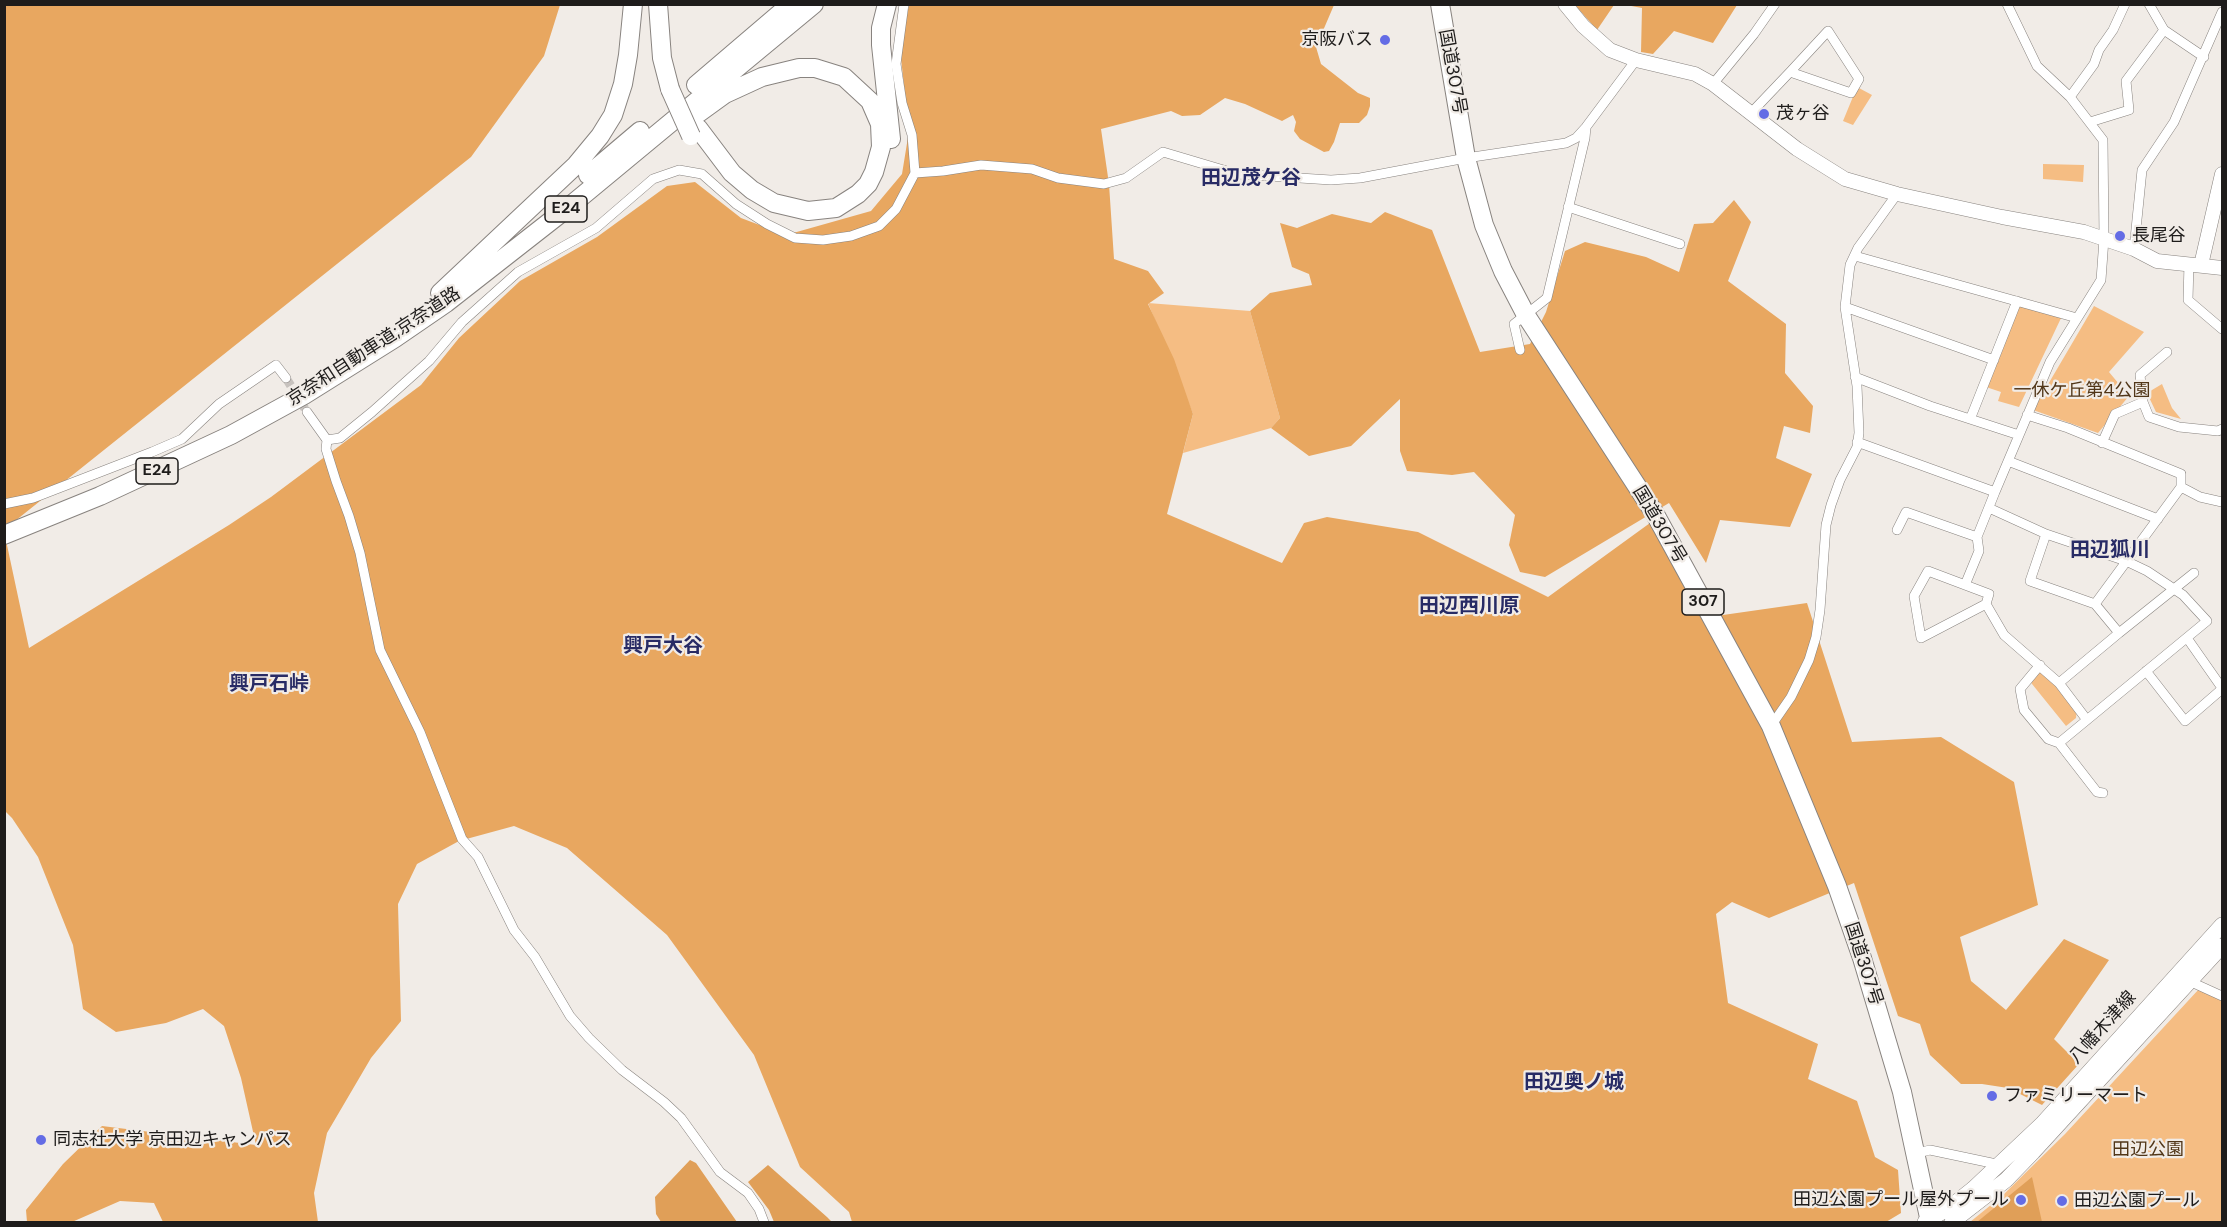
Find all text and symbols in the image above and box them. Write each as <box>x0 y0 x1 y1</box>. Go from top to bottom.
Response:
street label: 国道307号 <box>1434 28 1470 116</box>
place label: 京阪バス <box>1301 29 1373 51</box>
marker: 京阪バス <box>1378 33 1392 47</box>
place label: 茂ヶ谷 <box>1776 103 1830 125</box>
marker: 茂ヶ谷 <box>1757 107 1771 121</box>
district label: 田辺茂ケ谷 <box>1201 167 1301 191</box>
road number: E24 <box>545 196 587 222</box>
place label: 長尾谷 <box>2132 225 2186 247</box>
marker: 長尾谷 <box>2113 229 2127 243</box>
street label: 京奈和自動車道;京奈道路 <box>283 283 465 411</box>
park label: 一休ケ丘第4公園 <box>2014 380 2150 402</box>
road number: E24 <box>136 458 178 484</box>
street label: 国道307号 <box>1628 482 1690 568</box>
district label: 田辺狐川 <box>2070 539 2150 563</box>
road number: 307 <box>1682 589 1724 615</box>
district label: 田辺西川原 <box>1419 595 1519 619</box>
district label: 興戸大谷 <box>623 635 703 659</box>
district label: 興戸石峠 <box>229 673 309 697</box>
street label: 国道307号 <box>1839 920 1887 1008</box>
street label: 八幡木津線 <box>2065 987 2141 1069</box>
district label: 田辺奥ノ城 <box>1524 1071 1624 1095</box>
place label: ファミリーマート <box>2004 1085 2148 1107</box>
marker: ファミリーマート <box>1985 1089 1999 1103</box>
place label: 同志社大学 京田辺キャンパス <box>53 1129 292 1151</box>
marker: 同志社大学 京田辺キャンパス <box>34 1133 48 1147</box>
park label: 田辺公園 <box>2112 1139 2184 1161</box>
place label: 田辺公園プール屋外プール <box>1793 1189 2009 1211</box>
place label: 田辺公園プール <box>2074 1190 2200 1212</box>
marker: 田辺公園プール屋外プール <box>2014 1193 2028 1207</box>
marker: 田辺公園プール <box>2055 1194 2069 1208</box>

